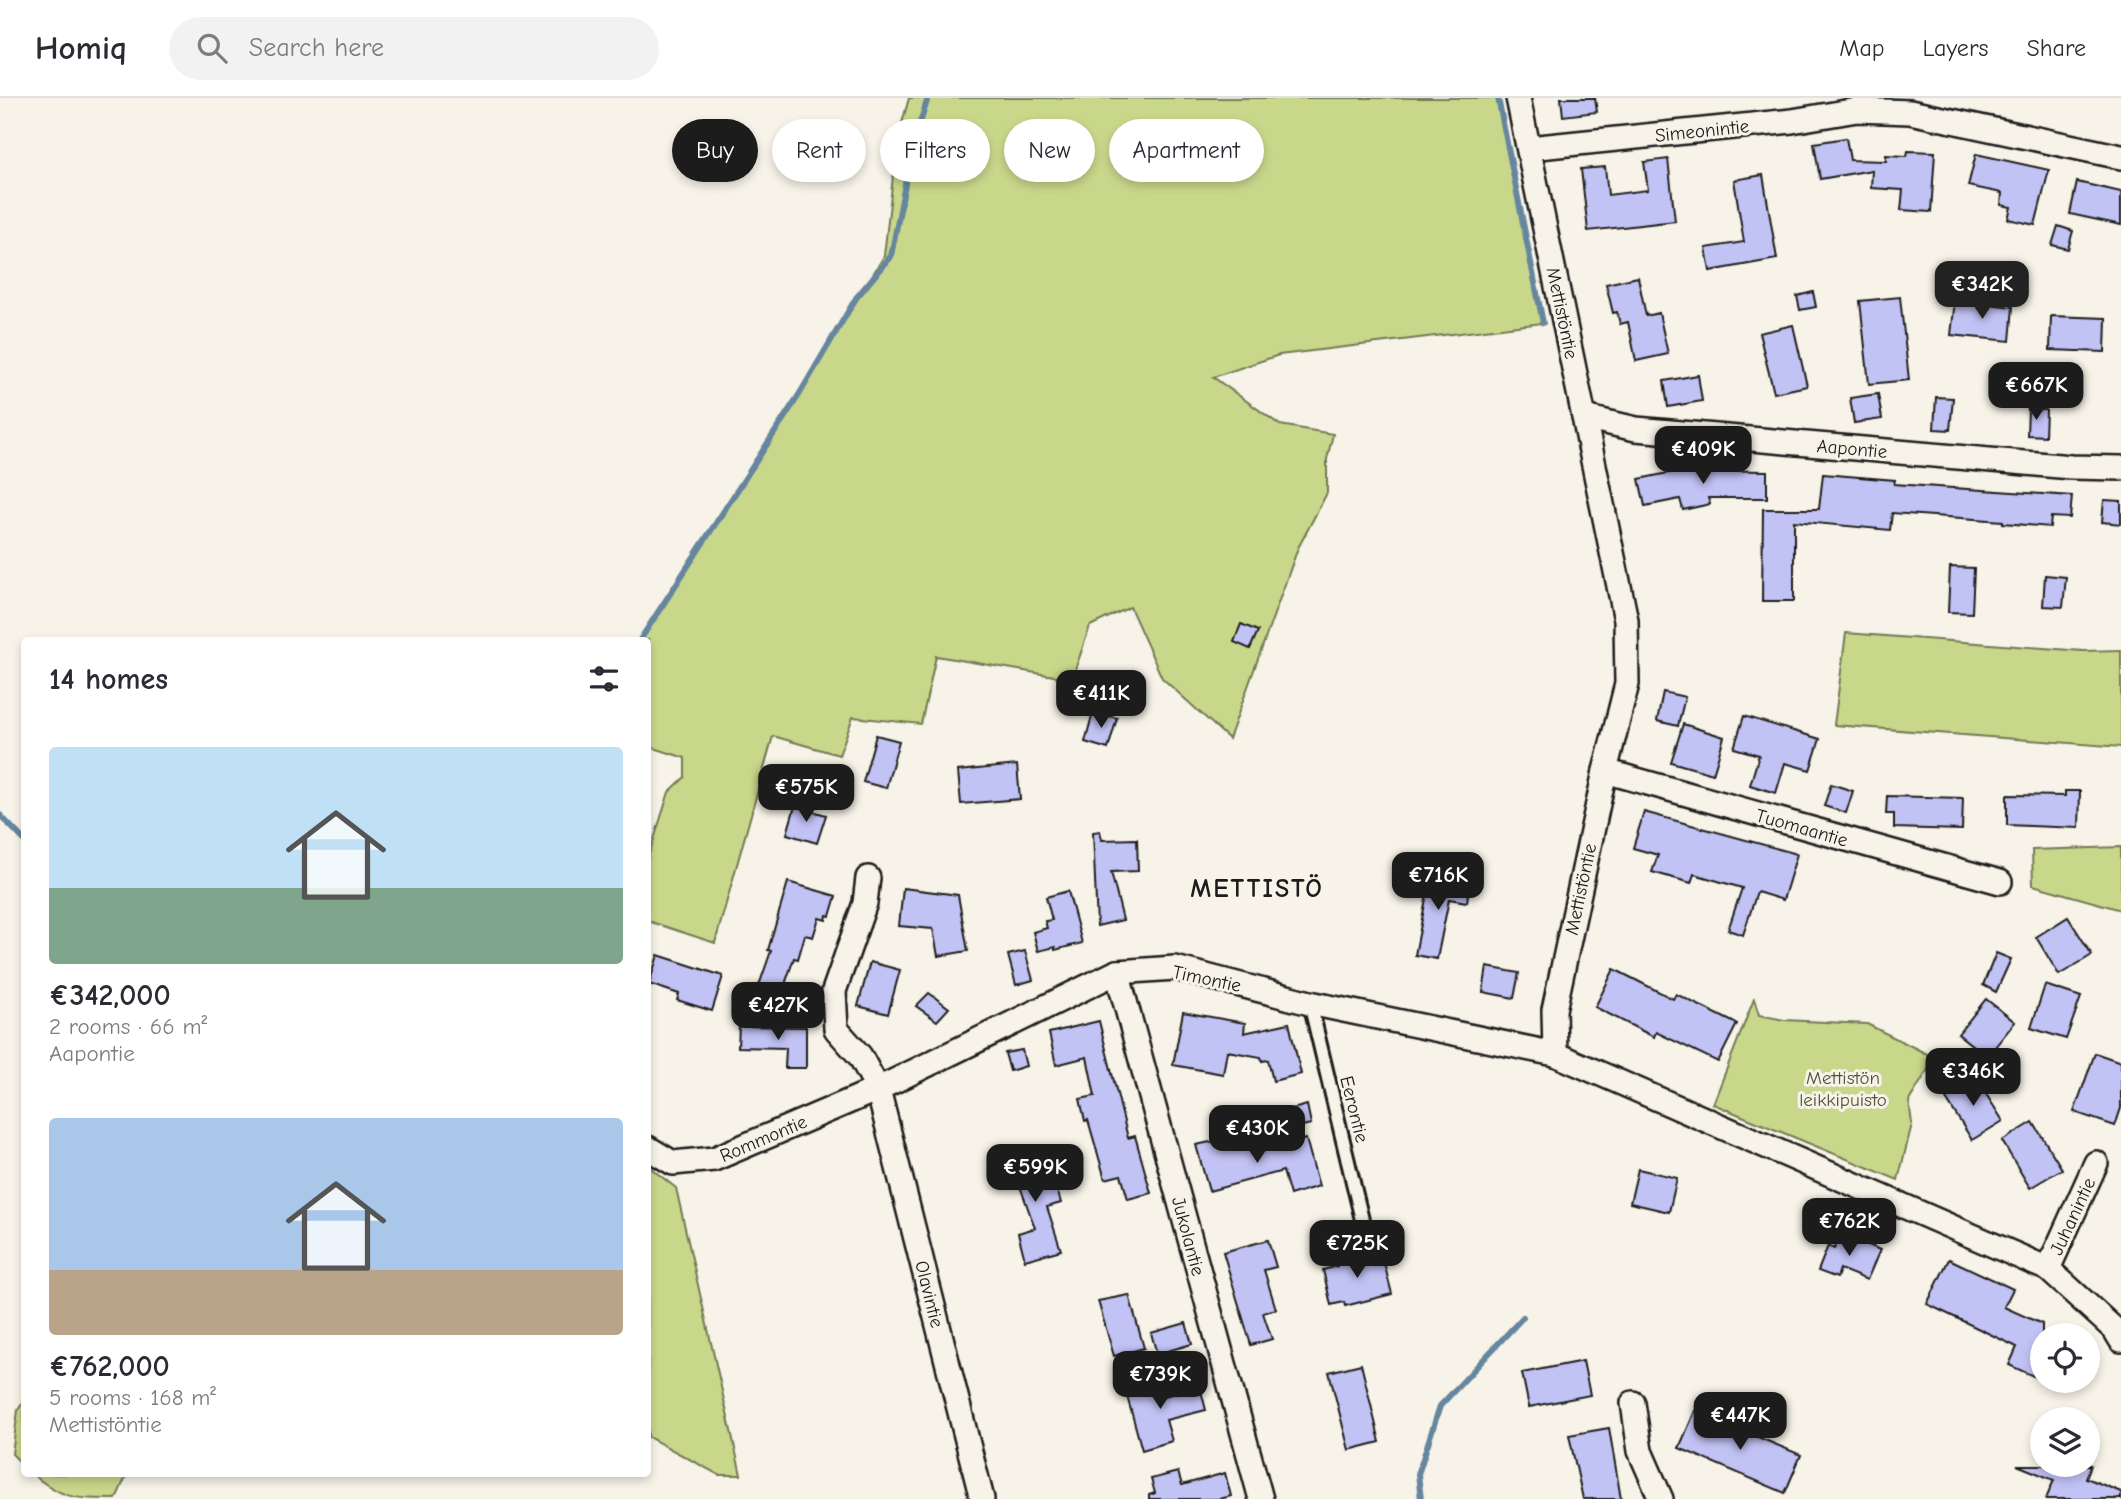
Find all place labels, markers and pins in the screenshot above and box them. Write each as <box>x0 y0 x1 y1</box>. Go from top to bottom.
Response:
pin: €342K <box>1933 262 2031 321</box>
pin: €667K <box>1987 362 2085 422</box>
pin: €409K <box>1654 426 1752 486</box>
pin: €411K <box>1052 670 1150 730</box>
pin: €575K <box>757 764 855 824</box>
pin: €716K <box>1389 852 1487 912</box>
pin: €427K <box>729 982 827 1042</box>
pin: €346K <box>1924 1048 2022 1108</box>
pin: €430K <box>1208 1105 1306 1165</box>
pin: €599K <box>986 1144 1084 1204</box>
pin: €762K <box>1800 1198 1898 1258</box>
pin: €725K <box>1308 1220 1406 1280</box>
pin: €739K <box>1111 1352 1209 1411</box>
pin: €447K <box>1691 1392 1789 1452</box>

